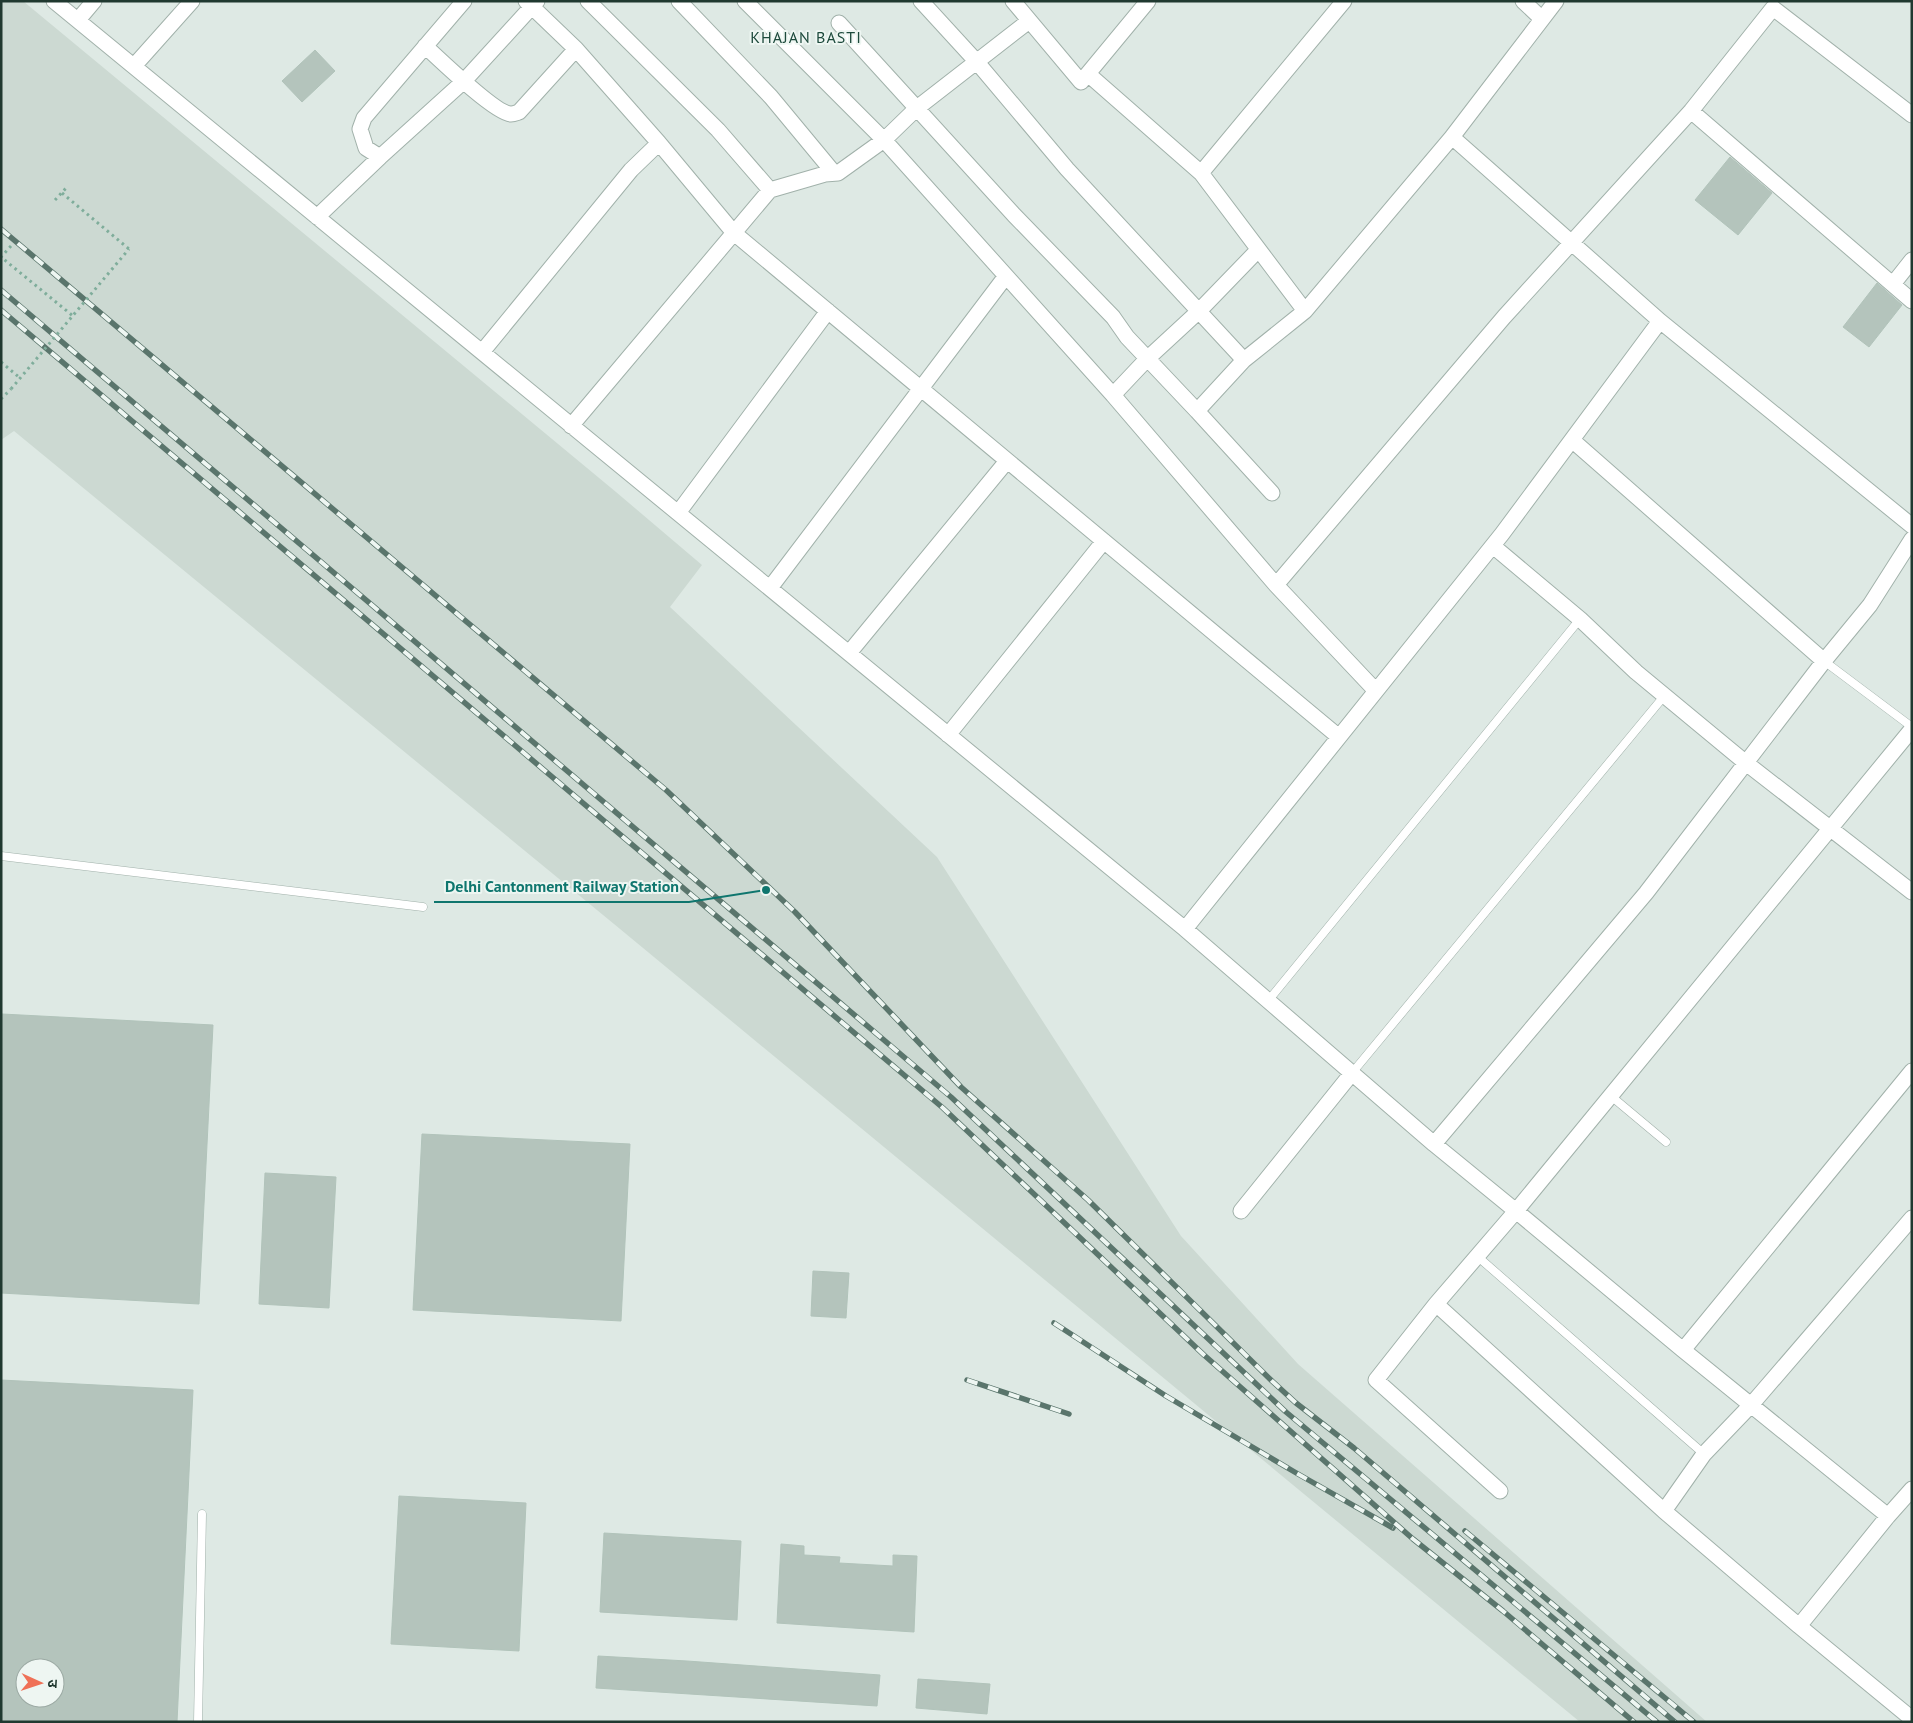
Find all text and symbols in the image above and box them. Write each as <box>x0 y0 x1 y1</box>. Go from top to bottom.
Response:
district label: KHAJAN BASTI <box>750 27 862 47</box>
callout: Delhi Cantonment Railway Station <box>434 871 689 902</box>
text: Delhi Cantonment Railway Station <box>445 876 679 896</box>
north arrow <box>15 1658 65 1708</box>
text: उ <box>44 1679 62 1689</box>

